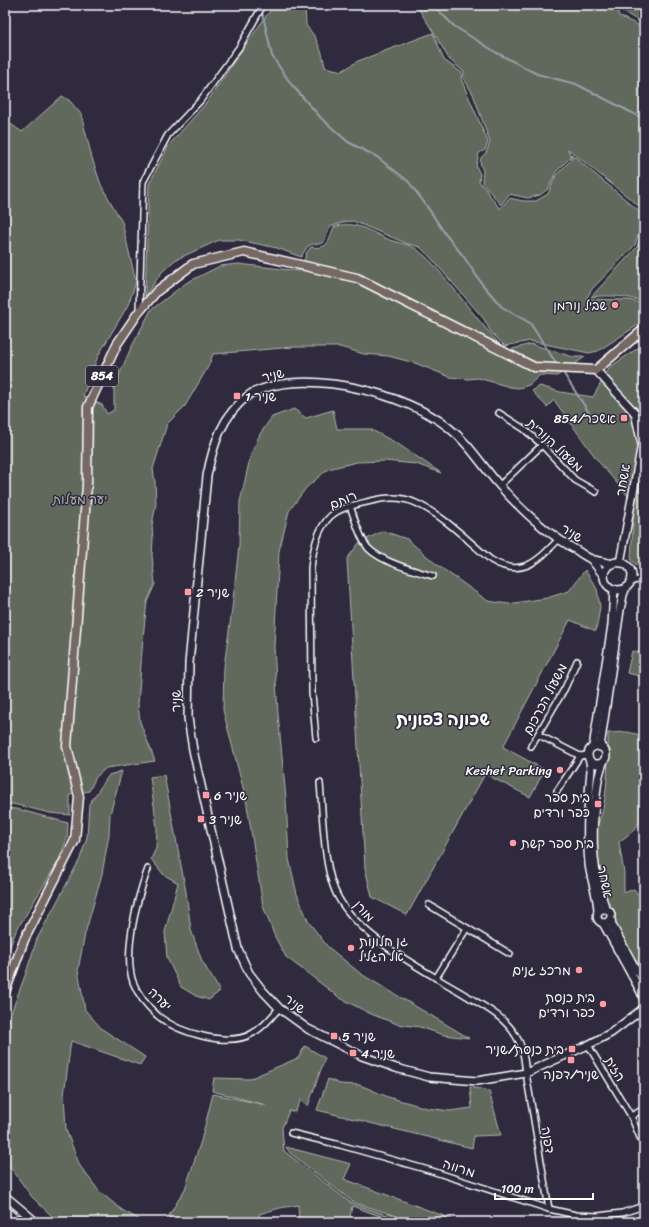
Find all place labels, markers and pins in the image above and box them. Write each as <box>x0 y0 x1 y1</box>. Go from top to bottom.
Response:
place label: שביל נורמן <box>553 294 607 317</box>
marker: שביל נורמן <box>610 300 620 310</box>
place label: שניר 1 <box>245 385 276 408</box>
marker: שניר 1 <box>232 391 242 401</box>
place label: אשכר/854 <box>554 407 616 430</box>
marker: אשכר/854 <box>619 413 629 423</box>
place label: שניר 2 <box>196 581 229 604</box>
marker: שניר 2 <box>183 587 193 597</box>
place label: Keshet Parking <box>465 759 552 782</box>
marker: Keshet Parking <box>555 765 565 775</box>
place label: שניר 6 <box>214 784 247 807</box>
place label: בית ספר כפר ורדים <box>533 786 590 824</box>
marker: שניר 6 <box>201 790 211 800</box>
marker: בית ספר כפר ורדים <box>593 799 603 809</box>
place label: שניר 3 <box>209 808 242 831</box>
marker: שניר 3 <box>196 814 206 824</box>
place label: בית ספר קשת <box>520 832 594 855</box>
marker: בית ספר קשת <box>508 838 518 848</box>
place label: גן חלונות אל הגליל <box>359 930 408 968</box>
marker: גן חלונות אל הגליל <box>346 943 356 953</box>
place label: מרכז גנים <box>512 959 571 982</box>
marker: מרכז גנים <box>574 965 584 975</box>
place label: בית כנסת כפר ורדים <box>538 986 595 1024</box>
marker: בית כנסת כפר ורדים <box>598 999 608 1009</box>
place label: שניר 5 <box>342 1025 376 1048</box>
marker: שניר 5 <box>329 1031 339 1041</box>
place label: בית כנסת/שניר <box>485 1038 564 1061</box>
place label: שניר 4 <box>361 1042 395 1065</box>
marker: בית כנסת/שניר <box>567 1044 577 1054</box>
marker: שניר 4 <box>348 1048 358 1058</box>
marker: שניר/דפנה <box>566 1055 576 1065</box>
place label: שניר/דפנה <box>543 1063 599 1086</box>

